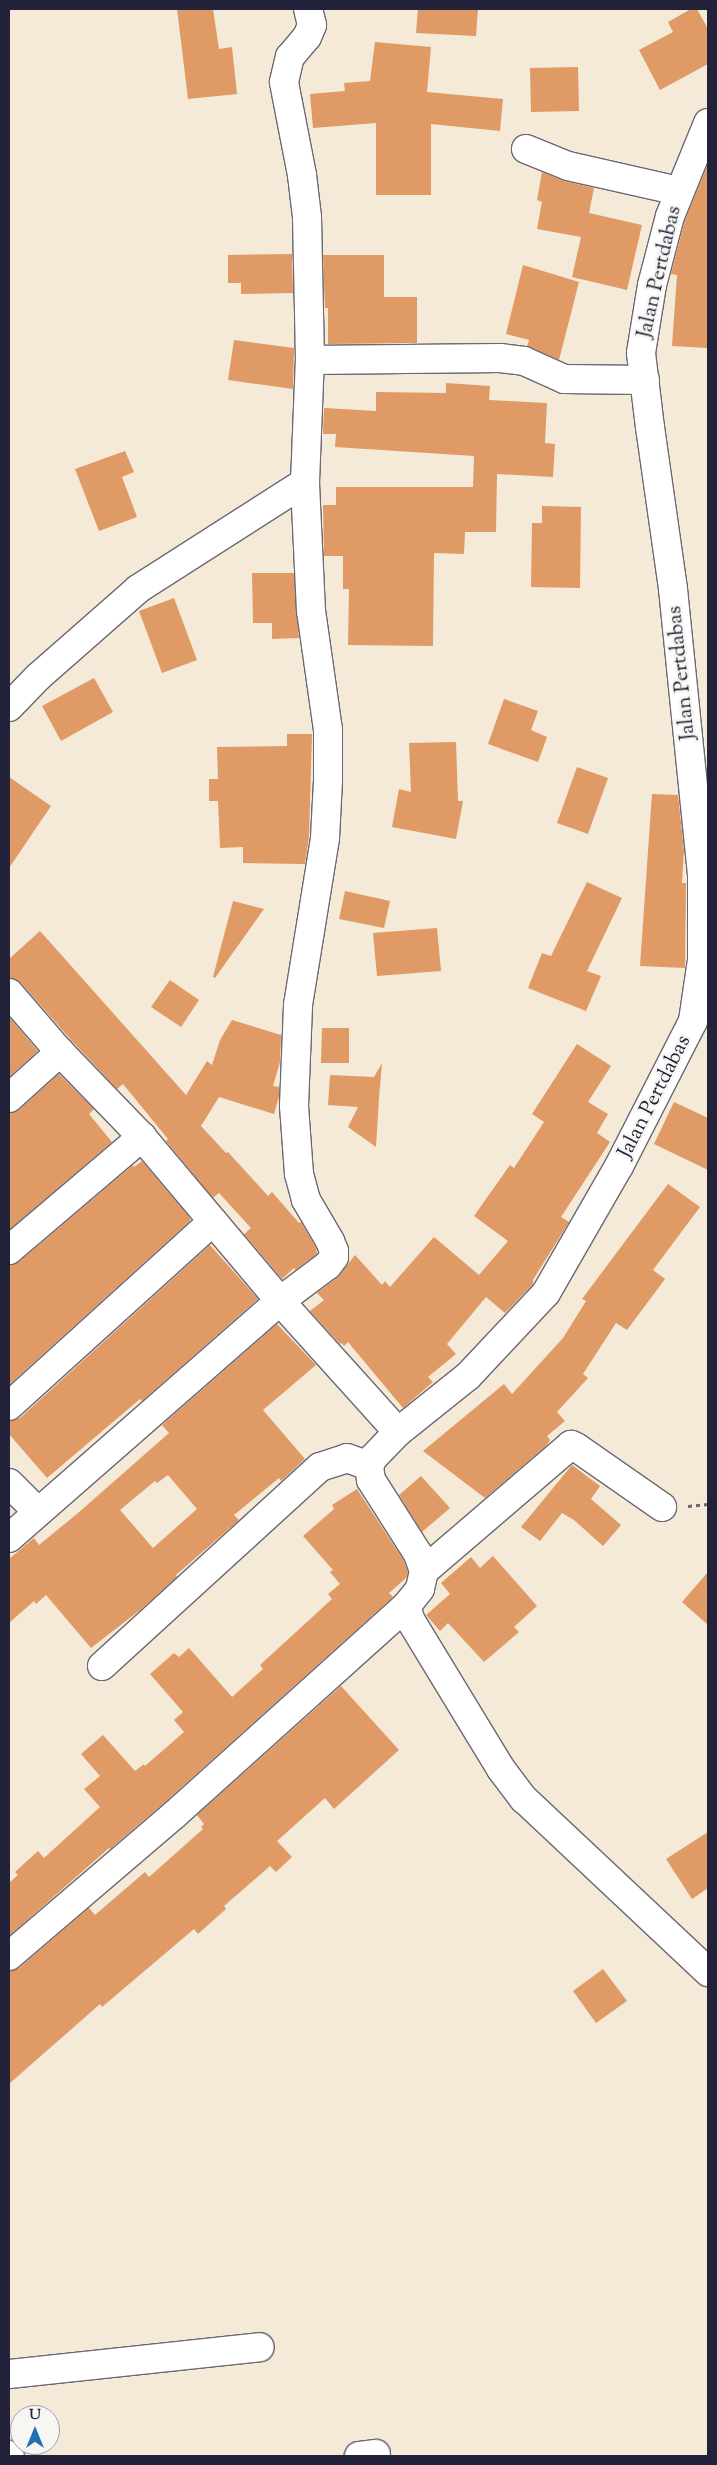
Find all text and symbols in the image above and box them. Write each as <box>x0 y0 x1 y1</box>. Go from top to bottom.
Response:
street label: Jalan Pertdabas <box>633 204 687 340</box>
street label: Jalan Pertdabas <box>662 605 702 741</box>
street label: Jalan Pertdabas <box>613 1031 697 1163</box>
north arrow <box>10 2405 60 2455</box>
text: U <box>29 2406 41 2426</box>

